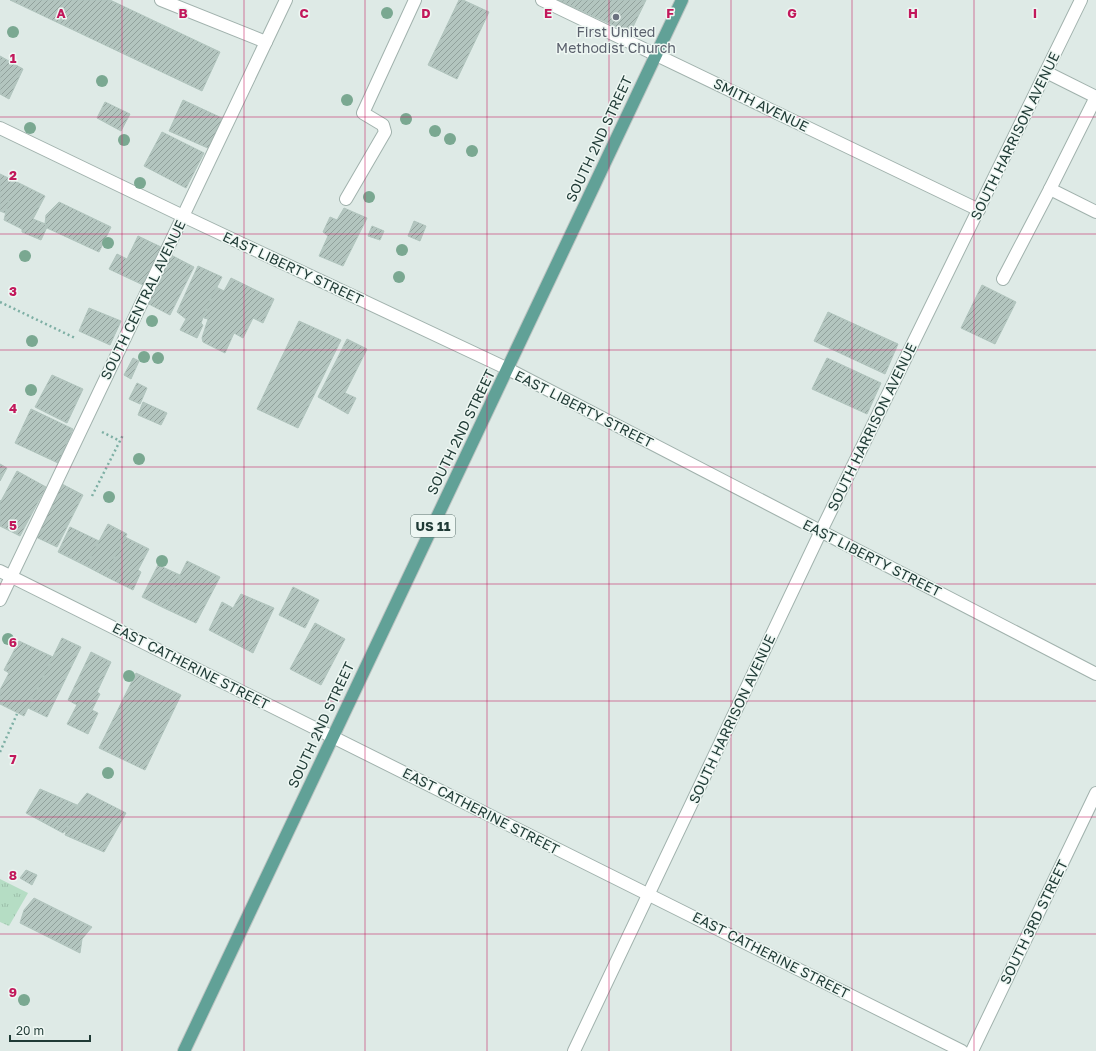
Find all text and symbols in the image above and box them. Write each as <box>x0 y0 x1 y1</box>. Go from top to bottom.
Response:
text: A <box>56 5 66 21</box>
text: B <box>178 5 188 21</box>
text: C <box>299 5 309 21</box>
text: D <box>421 5 431 21</box>
text: E <box>544 5 552 21</box>
text: F <box>666 5 674 21</box>
text: G <box>787 5 797 21</box>
text: H <box>908 5 918 21</box>
text: I <box>1033 5 1037 21</box>
marker: First United Methodist Church <box>611 12 621 22</box>
place label: First United Methodist Church <box>556 23 676 56</box>
street label: SOUTH HARRISON AVENUE <box>966 49 1063 223</box>
text: 1 <box>10 50 17 66</box>
street label: SOUTH 2ND STREET <box>562 73 635 205</box>
street label: SMITH AVENUE <box>711 74 812 135</box>
text: 2 <box>9 167 17 183</box>
street label: SOUTH CENTRAL AVENUE <box>96 217 189 382</box>
street label: EAST LIBERTY STREET <box>220 228 366 308</box>
text: 3 <box>9 283 17 299</box>
street label: SOUTH HARRISON AVENUE <box>823 340 920 514</box>
street label: SOUTH 2ND STREET <box>423 366 498 497</box>
street label: EAST LIBERTY STREET <box>512 366 657 451</box>
text: 4 <box>9 400 17 416</box>
road number: US 11 <box>411 515 455 537</box>
street label: EAST LIBERTY STREET <box>800 515 945 600</box>
text: 5 <box>9 517 17 533</box>
street label: EAST CATHERINE STREET <box>110 619 273 713</box>
street label: SOUTH HARRISON AVENUE <box>685 631 778 806</box>
text: 6 <box>9 634 17 650</box>
street label: SOUTH 2ND STREET <box>284 659 357 791</box>
text: 7 <box>9 751 17 767</box>
street label: EAST CATHERINE STREET <box>400 764 563 858</box>
street label: SOUTH 3RD STREET <box>996 857 1071 987</box>
text: 8 <box>9 867 17 883</box>
street label: EAST CATHERINE STREET <box>690 908 853 1002</box>
text: 9 <box>9 984 17 1000</box>
scale bar <box>10 1017 90 1043</box>
text: 20 m <box>16 1023 44 1038</box>

